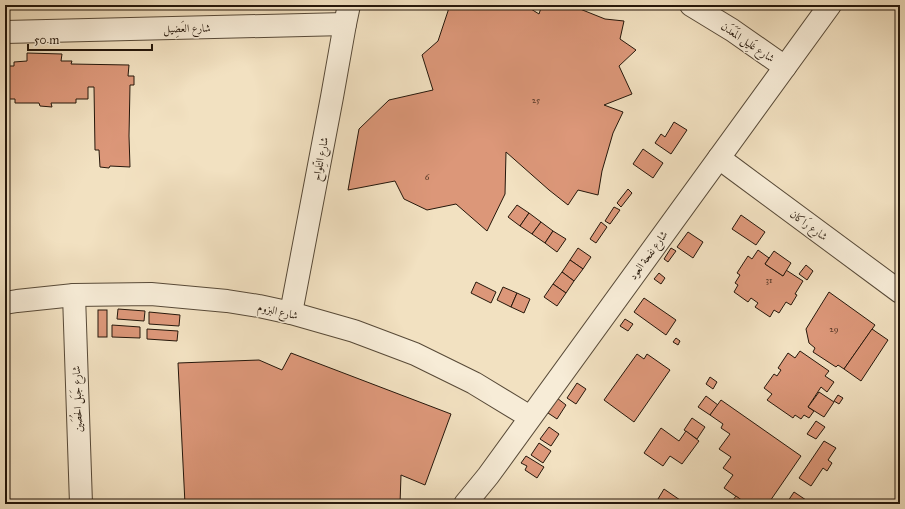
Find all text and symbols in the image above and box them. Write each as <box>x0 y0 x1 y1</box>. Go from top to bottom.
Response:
street label: شارع غَلِيل المَعَدَن <box>717 18 778 68</box>
street label: شارع العَضِيل <box>163 20 211 38</box>
scale bar <box>28 26 152 52</box>
text: 50 m <box>34 33 59 47</box>
house number: 25 <box>532 94 541 105</box>
street label: شارع التِّلواح <box>309 136 335 183</box>
house number: 6 <box>425 171 430 182</box>
street label: شارع رَاكان <box>786 206 831 246</box>
street label: شارع نفحة العود <box>626 228 673 284</box>
house number: 31 <box>765 274 773 285</box>
street label: شارع البزوم <box>256 301 299 325</box>
house number: 29 <box>829 323 839 334</box>
street label: شارع جَبَل الحُصَين <box>67 365 88 433</box>

